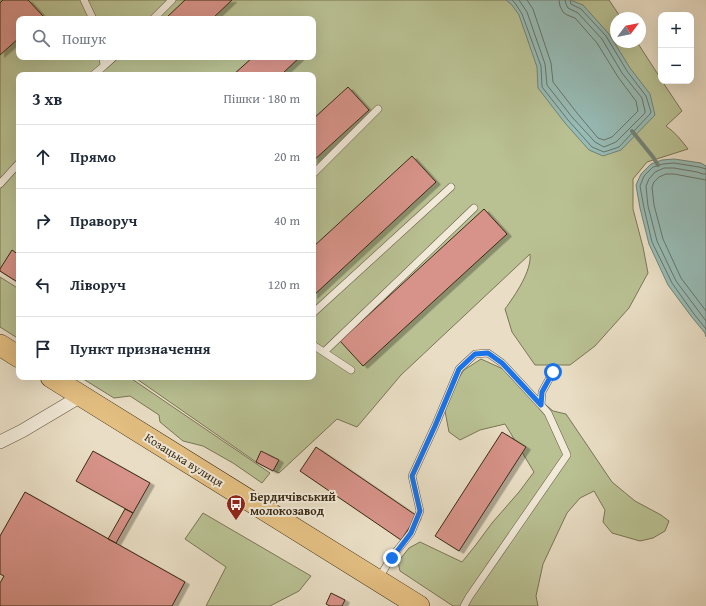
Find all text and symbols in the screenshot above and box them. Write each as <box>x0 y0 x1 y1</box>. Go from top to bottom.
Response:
north arrow <box>610 12 646 48</box>
map controls <box>658 12 694 84</box>
button: + <box>658 12 694 48</box>
search box <box>16 16 316 60</box>
icon: search <box>30 27 52 49</box>
text: Пошук <box>62 28 106 49</box>
button: − <box>658 48 694 84</box>
text: 3 хв <box>32 86 62 111</box>
text: Пішки · 180 m <box>223 89 300 108</box>
icon: ahead <box>32 146 54 168</box>
text: Прямо <box>70 146 116 167</box>
text: 20 m <box>274 147 300 166</box>
icon: right <box>32 210 54 232</box>
text: Праворуч <box>70 210 137 231</box>
text: 40 m <box>274 211 300 230</box>
icon: left <box>32 274 54 296</box>
text: Ліворуч <box>70 274 126 295</box>
text: 120 m <box>268 275 300 294</box>
icon: arrive <box>32 338 54 360</box>
text: Пункт призначення <box>70 338 211 359</box>
route start <box>544 363 562 381</box>
street label: Козацька вулиця <box>142 428 227 491</box>
place label: Бердичівський молокозавод <box>250 488 336 519</box>
bus stop icon: Бердичівський молокозавод <box>225 493 247 521</box>
route end <box>383 549 401 567</box>

